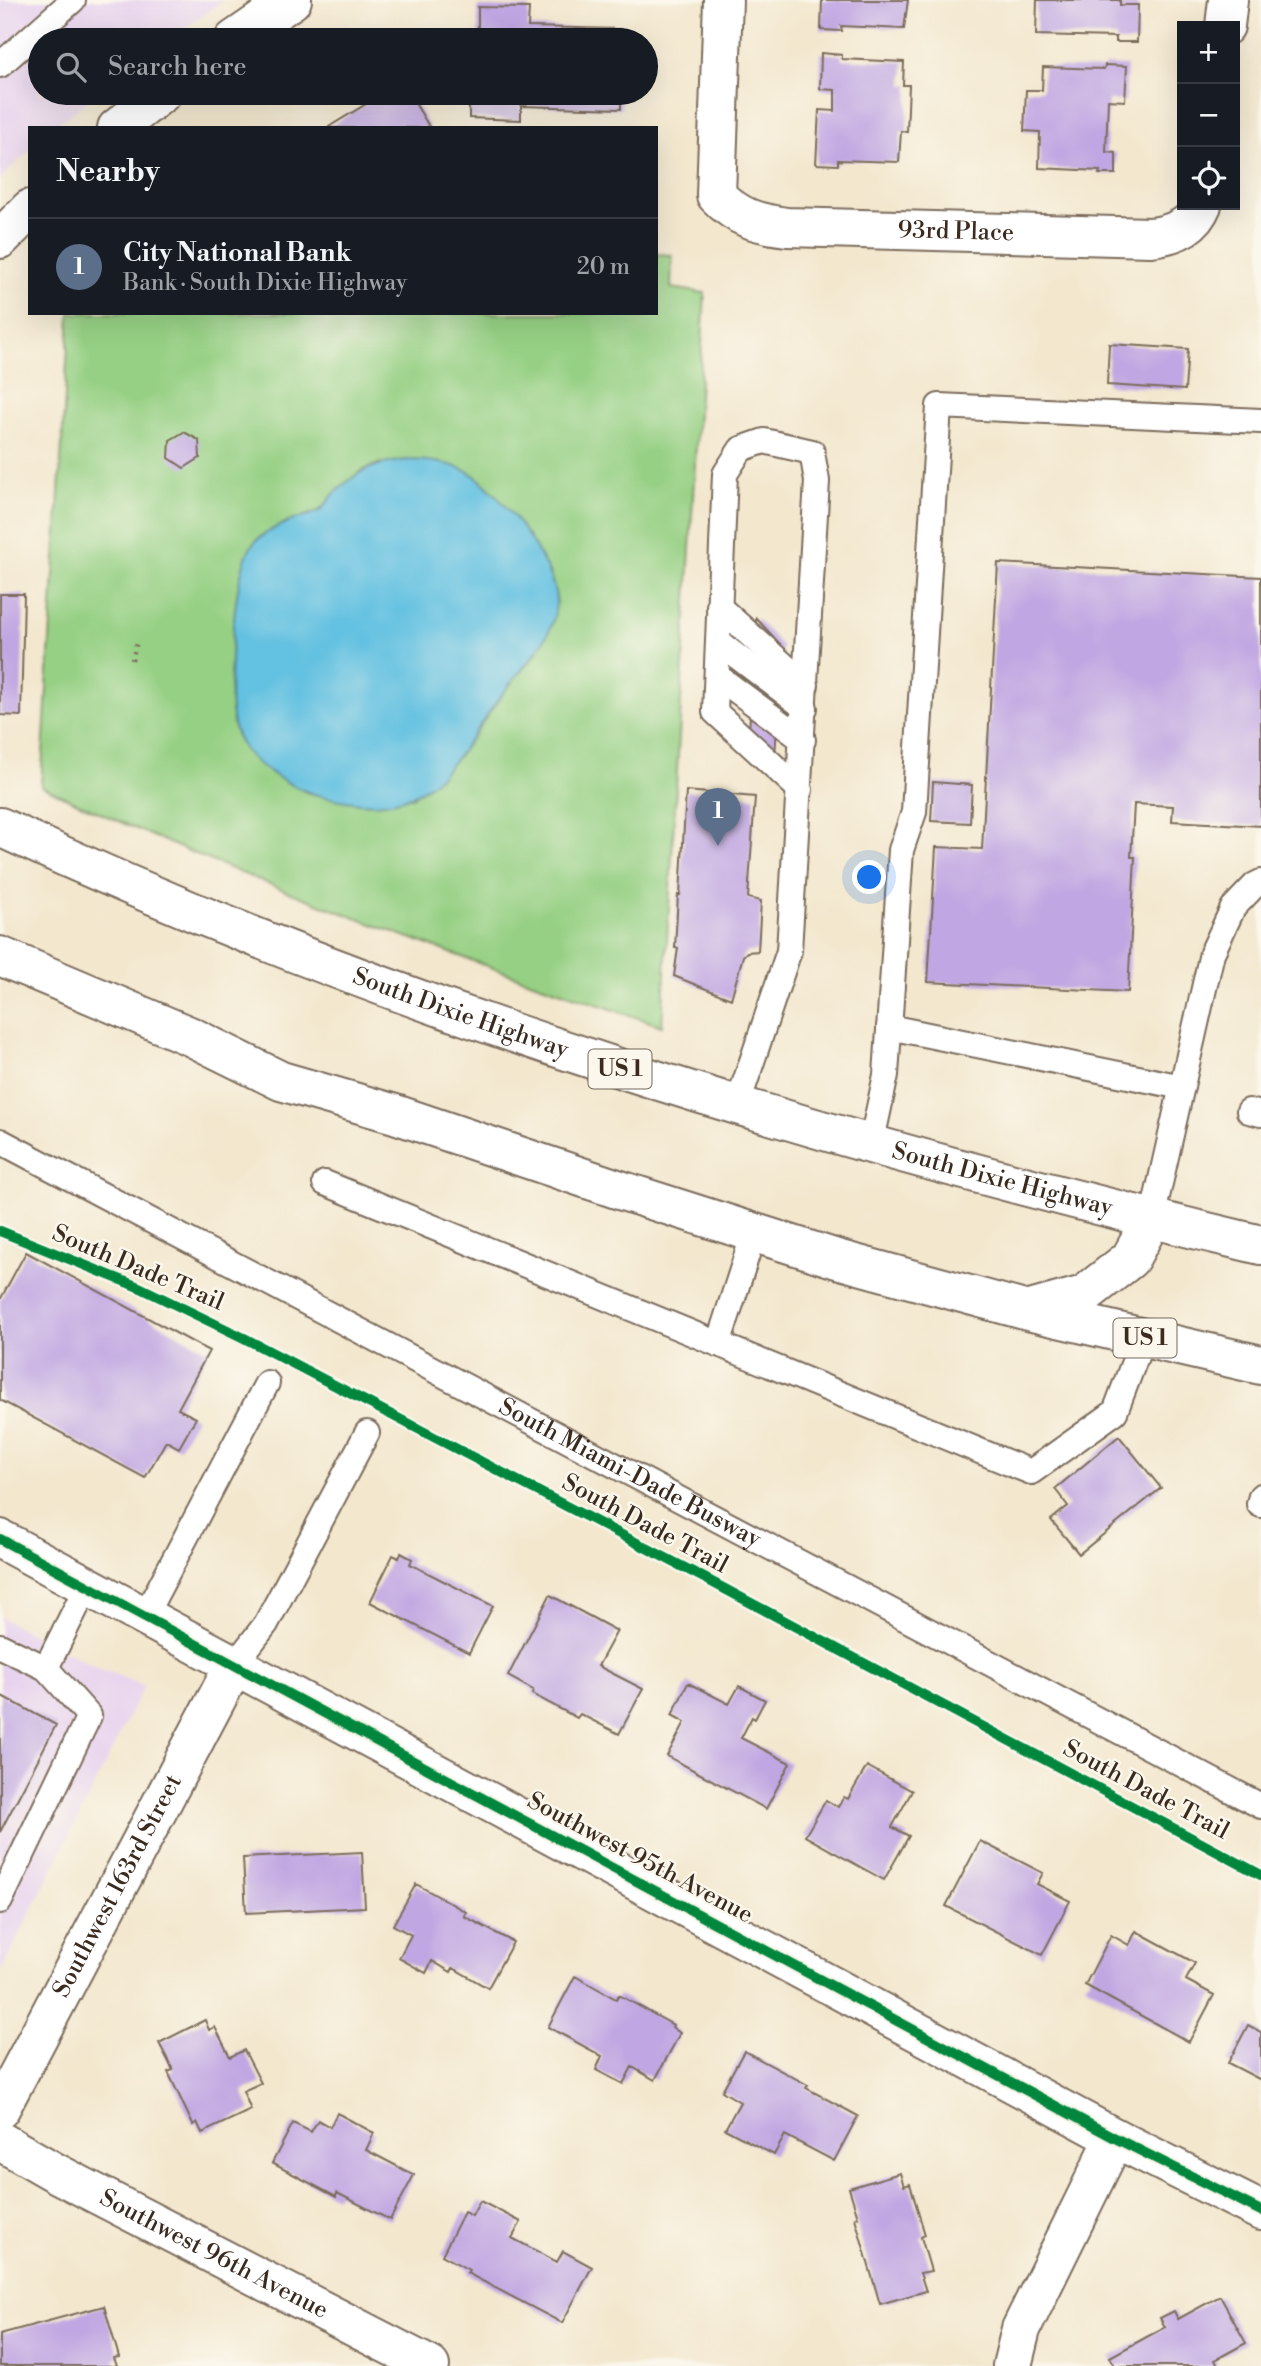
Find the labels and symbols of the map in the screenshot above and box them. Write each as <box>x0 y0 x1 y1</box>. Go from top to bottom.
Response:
street label: 93rd Place <box>897 215 1015 248</box>
pin: 1 <box>695 788 741 846</box>
your location <box>852 860 886 894</box>
street label: South Dixie Highway <box>348 961 573 1065</box>
road number: US 1 <box>588 1050 652 1088</box>
street label: South Dixie Highway <box>889 1136 1116 1223</box>
street label: South Dade Trail <box>48 1218 228 1318</box>
road number: US 1 <box>1114 1318 1176 1358</box>
street label: South Miami-Dade Busway <box>494 1392 766 1555</box>
street label: South Dade Trail <box>557 1468 733 1580</box>
street label: South Dade Trail <box>1058 1734 1234 1846</box>
street label: Southwest 163rd Street <box>47 1769 189 2003</box>
street label: Southwest 95th Avenue <box>522 1786 758 1930</box>
street label: Southwest 96th Avenue <box>94 2183 333 2326</box>

